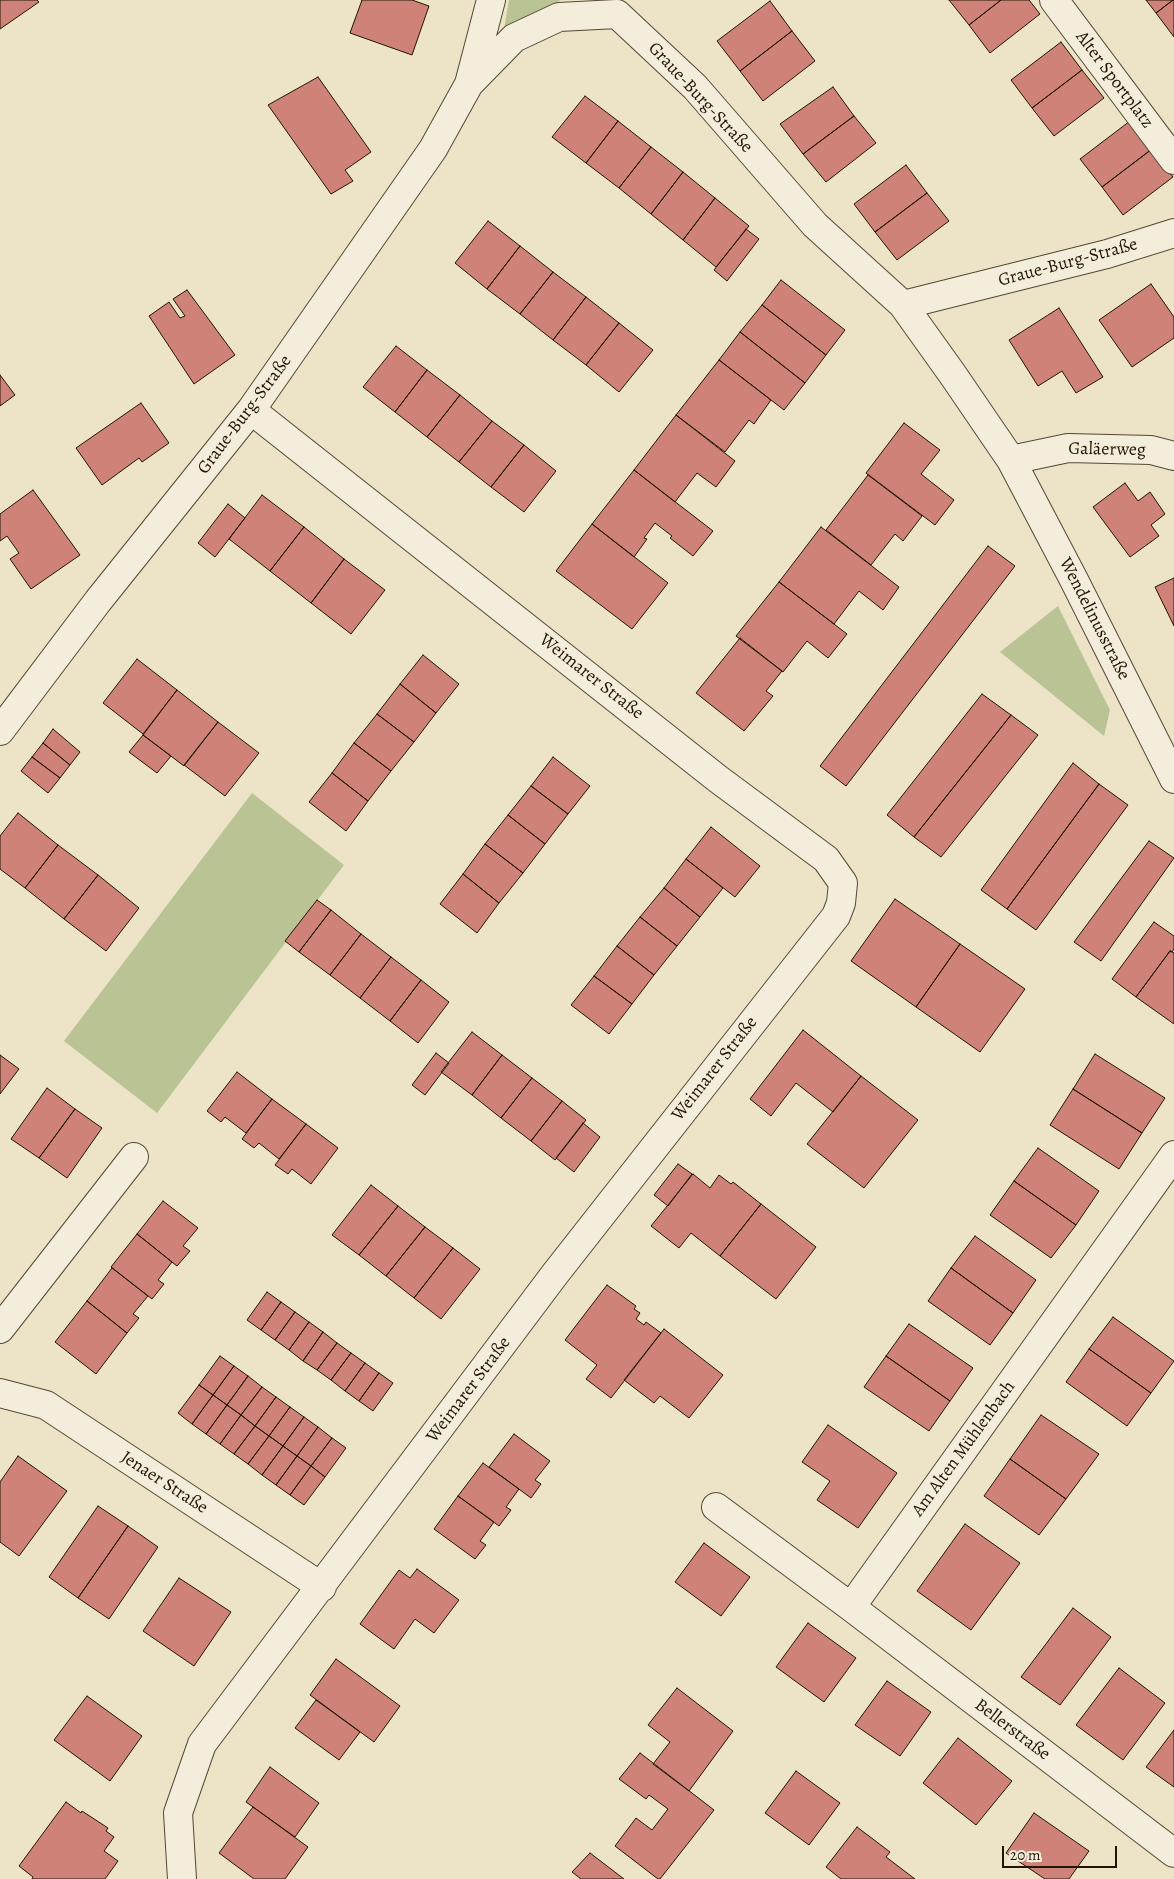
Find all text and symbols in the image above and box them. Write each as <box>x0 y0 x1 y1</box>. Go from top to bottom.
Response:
street label: Alter Sportplatz <box>1070 27 1158 133</box>
street label: Graue-Burg-Straße <box>643 38 757 158</box>
street label: Graue-Burg-Straße <box>996 234 1140 292</box>
street label: Graue-Burg-Straße <box>193 351 297 479</box>
street label: Galäerweg <box>1068 439 1146 461</box>
street label: Wendelinusstraße <box>1054 554 1134 684</box>
street label: Weimarer Straße <box>535 630 647 724</box>
street label: Weimarer Straße <box>668 1013 762 1125</box>
street label: Weimarer Straße <box>422 1333 516 1447</box>
street label: Am Alten Mühlenbach <box>908 1377 1020 1521</box>
street label: Jenaer Straße <box>116 1447 212 1519</box>
street label: Bellerstraße <box>970 1694 1054 1766</box>
scale bar <box>1004 1836 1119 1868</box>
text: 20 m <box>1010 1845 1041 1865</box>

